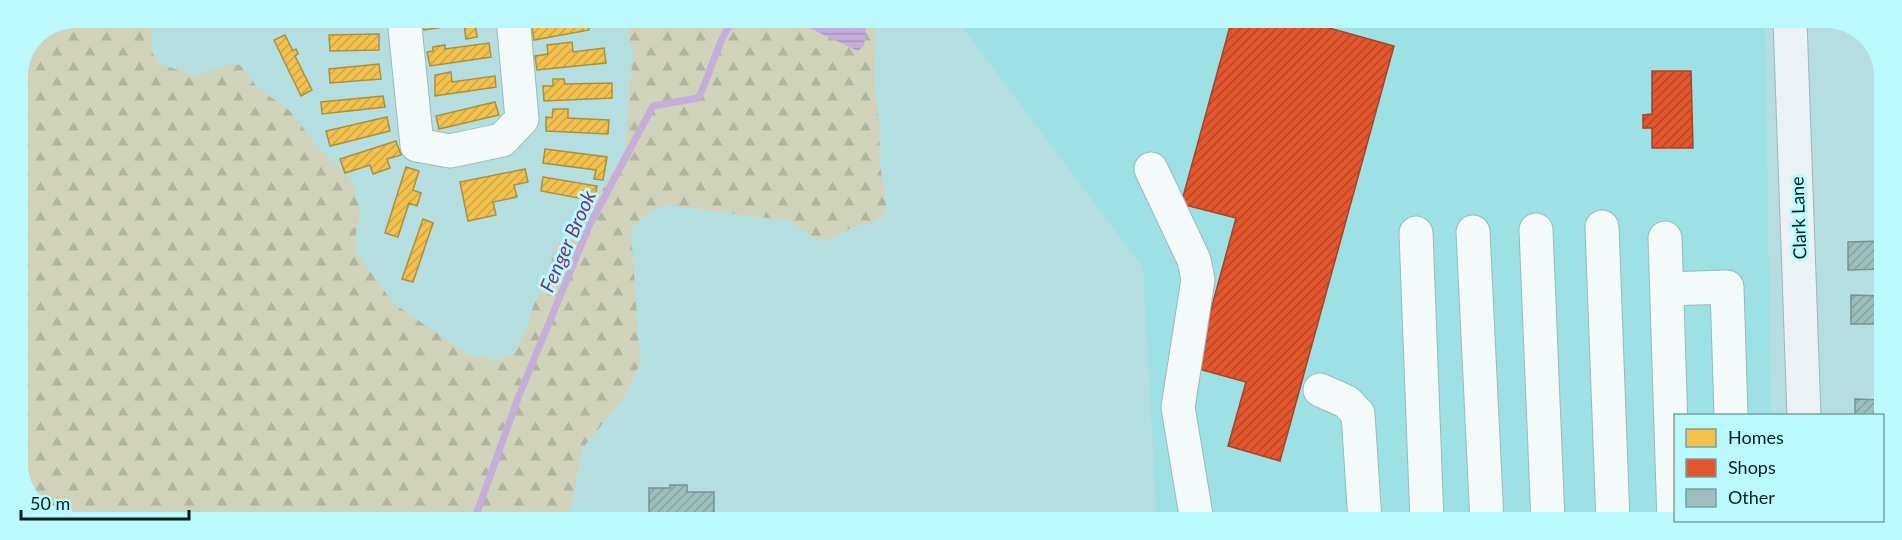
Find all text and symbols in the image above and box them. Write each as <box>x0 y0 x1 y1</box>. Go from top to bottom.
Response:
street label: Clark Lane <box>1786 176 1810 260</box>
water label: Fenger Brook <box>534 186 600 295</box>
legend <box>1674 414 1884 522</box>
text: Homes <box>1728 426 1784 448</box>
text: Shops <box>1728 456 1776 478</box>
scale bar <box>21 483 189 521</box>
text: Other <box>1728 486 1775 508</box>
text: 50 m <box>30 492 70 514</box>

